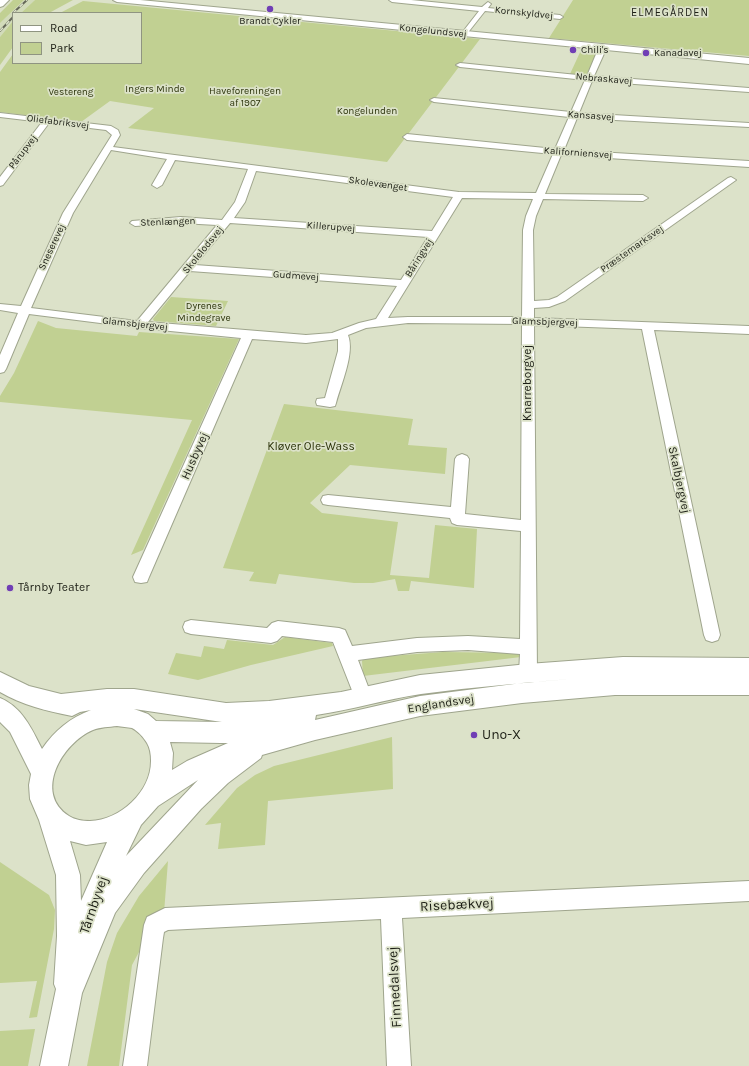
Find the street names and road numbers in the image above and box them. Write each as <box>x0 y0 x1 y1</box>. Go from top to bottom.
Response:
street label: Kornskyldvej <box>494 4 554 22</box>
street label: Kongelundsvej <box>399 21 467 41</box>
street label: Nebraskavej <box>575 71 633 87</box>
street label: Kansasvej <box>567 108 615 124</box>
street label: Oliefabriksvej <box>26 112 90 132</box>
street label: Pårupvej <box>6 132 40 172</box>
street label: Kaliforniensvej <box>543 145 613 161</box>
street label: Skolevænget <box>348 174 408 194</box>
street label: Stenlængen <box>140 215 196 229</box>
street label: Killerupvej <box>306 219 356 235</box>
street label: Sneserevej <box>36 222 68 272</box>
street label: Præstemarksvej <box>598 223 666 275</box>
street label: Skolelodsvej <box>180 224 226 276</box>
street label: Båringvej <box>402 236 436 280</box>
street label: Gudmevej <box>273 268 319 284</box>
street label: Glamsbjergvej <box>102 315 168 333</box>
street label: Glamsbjergvej <box>512 315 578 329</box>
street label: Knarreborgvej <box>521 345 535 421</box>
street label: Husbyvej <box>178 430 212 482</box>
street label: Skalbjergvej <box>665 445 693 515</box>
street label: Englandsvej <box>407 692 475 716</box>
street label: Tårnbyvej <box>76 874 112 936</box>
street label: Risebækvej <box>420 895 494 915</box>
street label: Finnedalsvej <box>384 946 406 1028</box>

